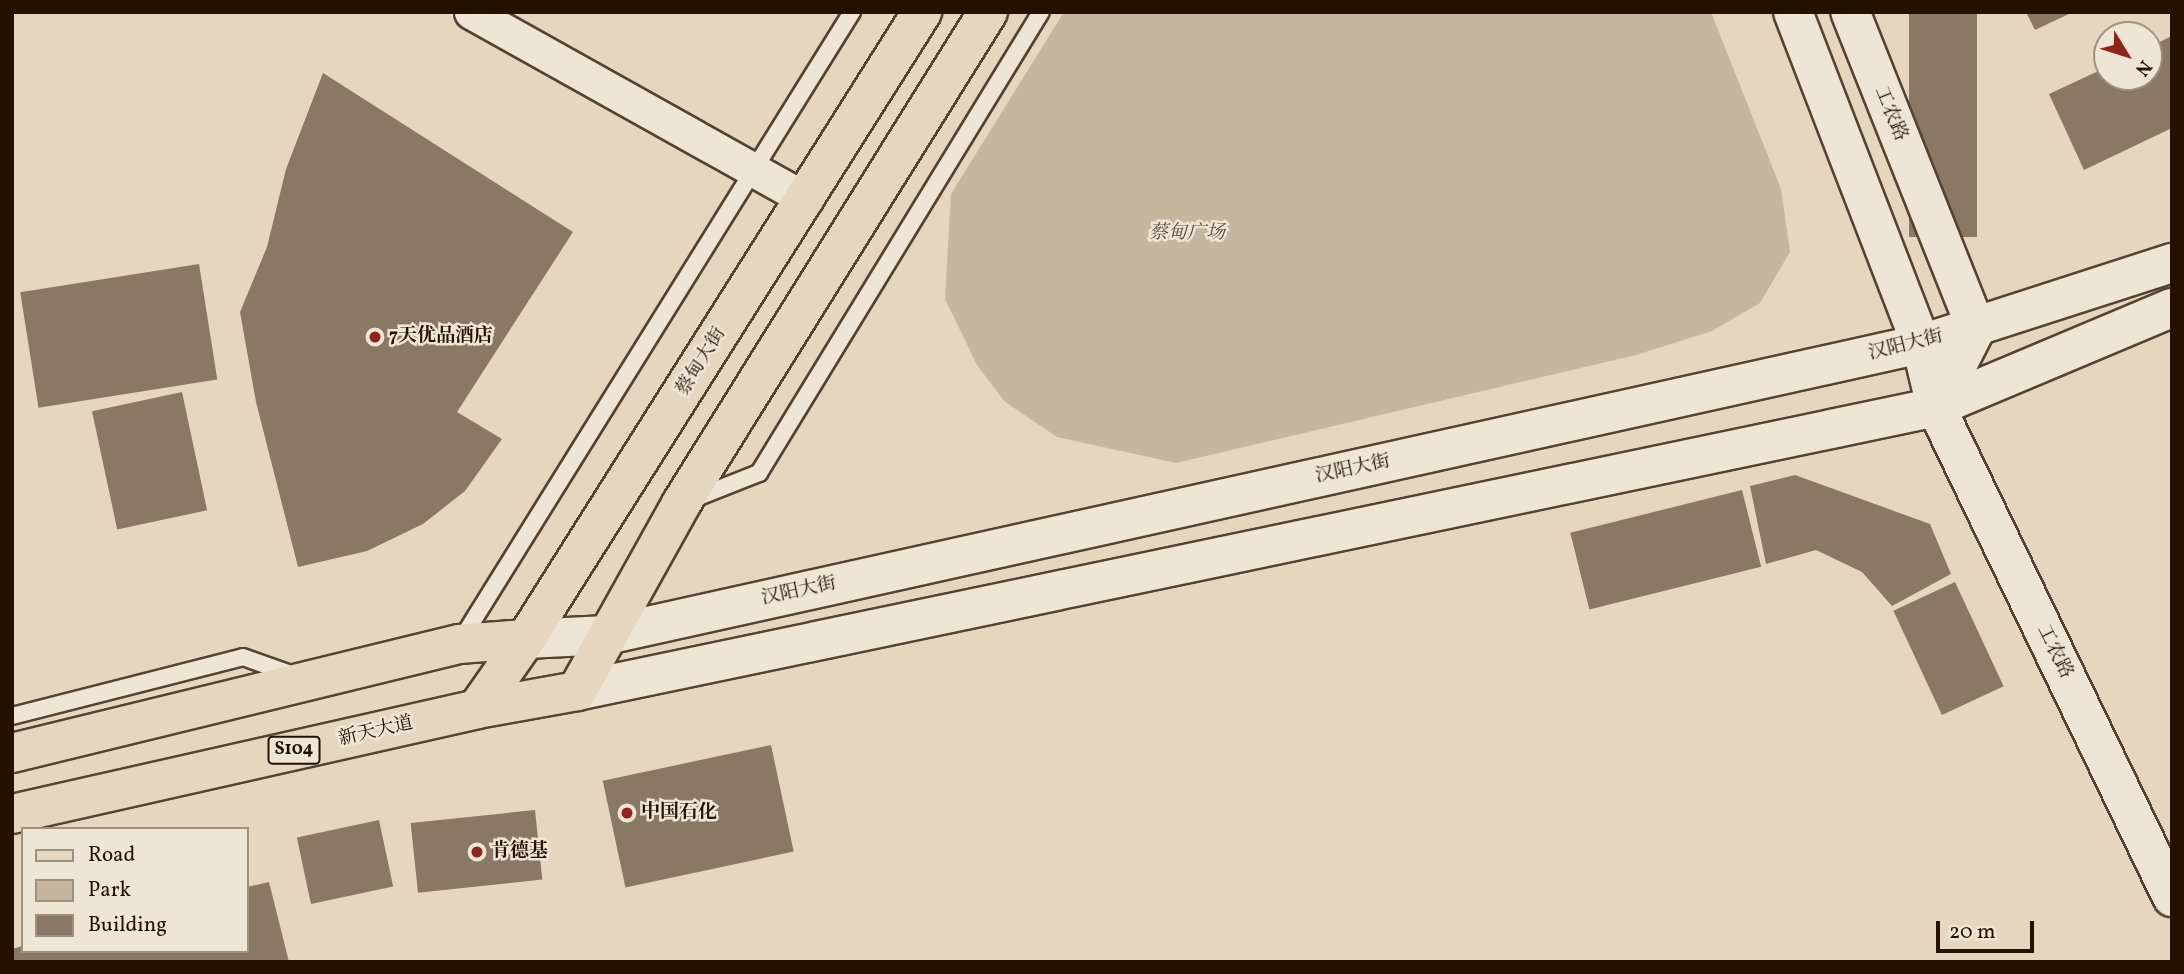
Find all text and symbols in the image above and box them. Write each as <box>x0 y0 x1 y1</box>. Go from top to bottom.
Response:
north arrow <box>2093 21 2163 91</box>
text: N <box>2128 54 2157 81</box>
street label: 工农路 <box>1869 83 1911 145</box>
park label: 蔡甸广场 <box>1149 223 1225 245</box>
street label: 蔡甸大街 <box>672 324 732 400</box>
place label: 7天优品酒店 <box>389 326 493 348</box>
street label: 汉阳大街 <box>1866 326 1946 366</box>
marker: 7天优品酒店 <box>367 329 383 345</box>
street label: 汉阳大街 <box>1313 451 1393 489</box>
street label: 汉阳大街 <box>759 573 839 611</box>
street label: 工农路 <box>2031 621 2077 683</box>
street label: 新天大道 <box>336 712 416 752</box>
road number: S104 <box>266 736 322 764</box>
place label: 中国石化 <box>641 802 717 824</box>
marker: 中国石化 <box>619 805 635 821</box>
legend <box>21 827 248 953</box>
text: Road <box>88 841 135 870</box>
place label: 肯德基 <box>491 841 548 863</box>
marker: 肯德基 <box>469 844 485 860</box>
text: Park <box>88 876 131 905</box>
scale bar <box>1939 908 2037 952</box>
text: Building <box>88 911 167 940</box>
text: 20 m <box>1949 918 1995 947</box>

